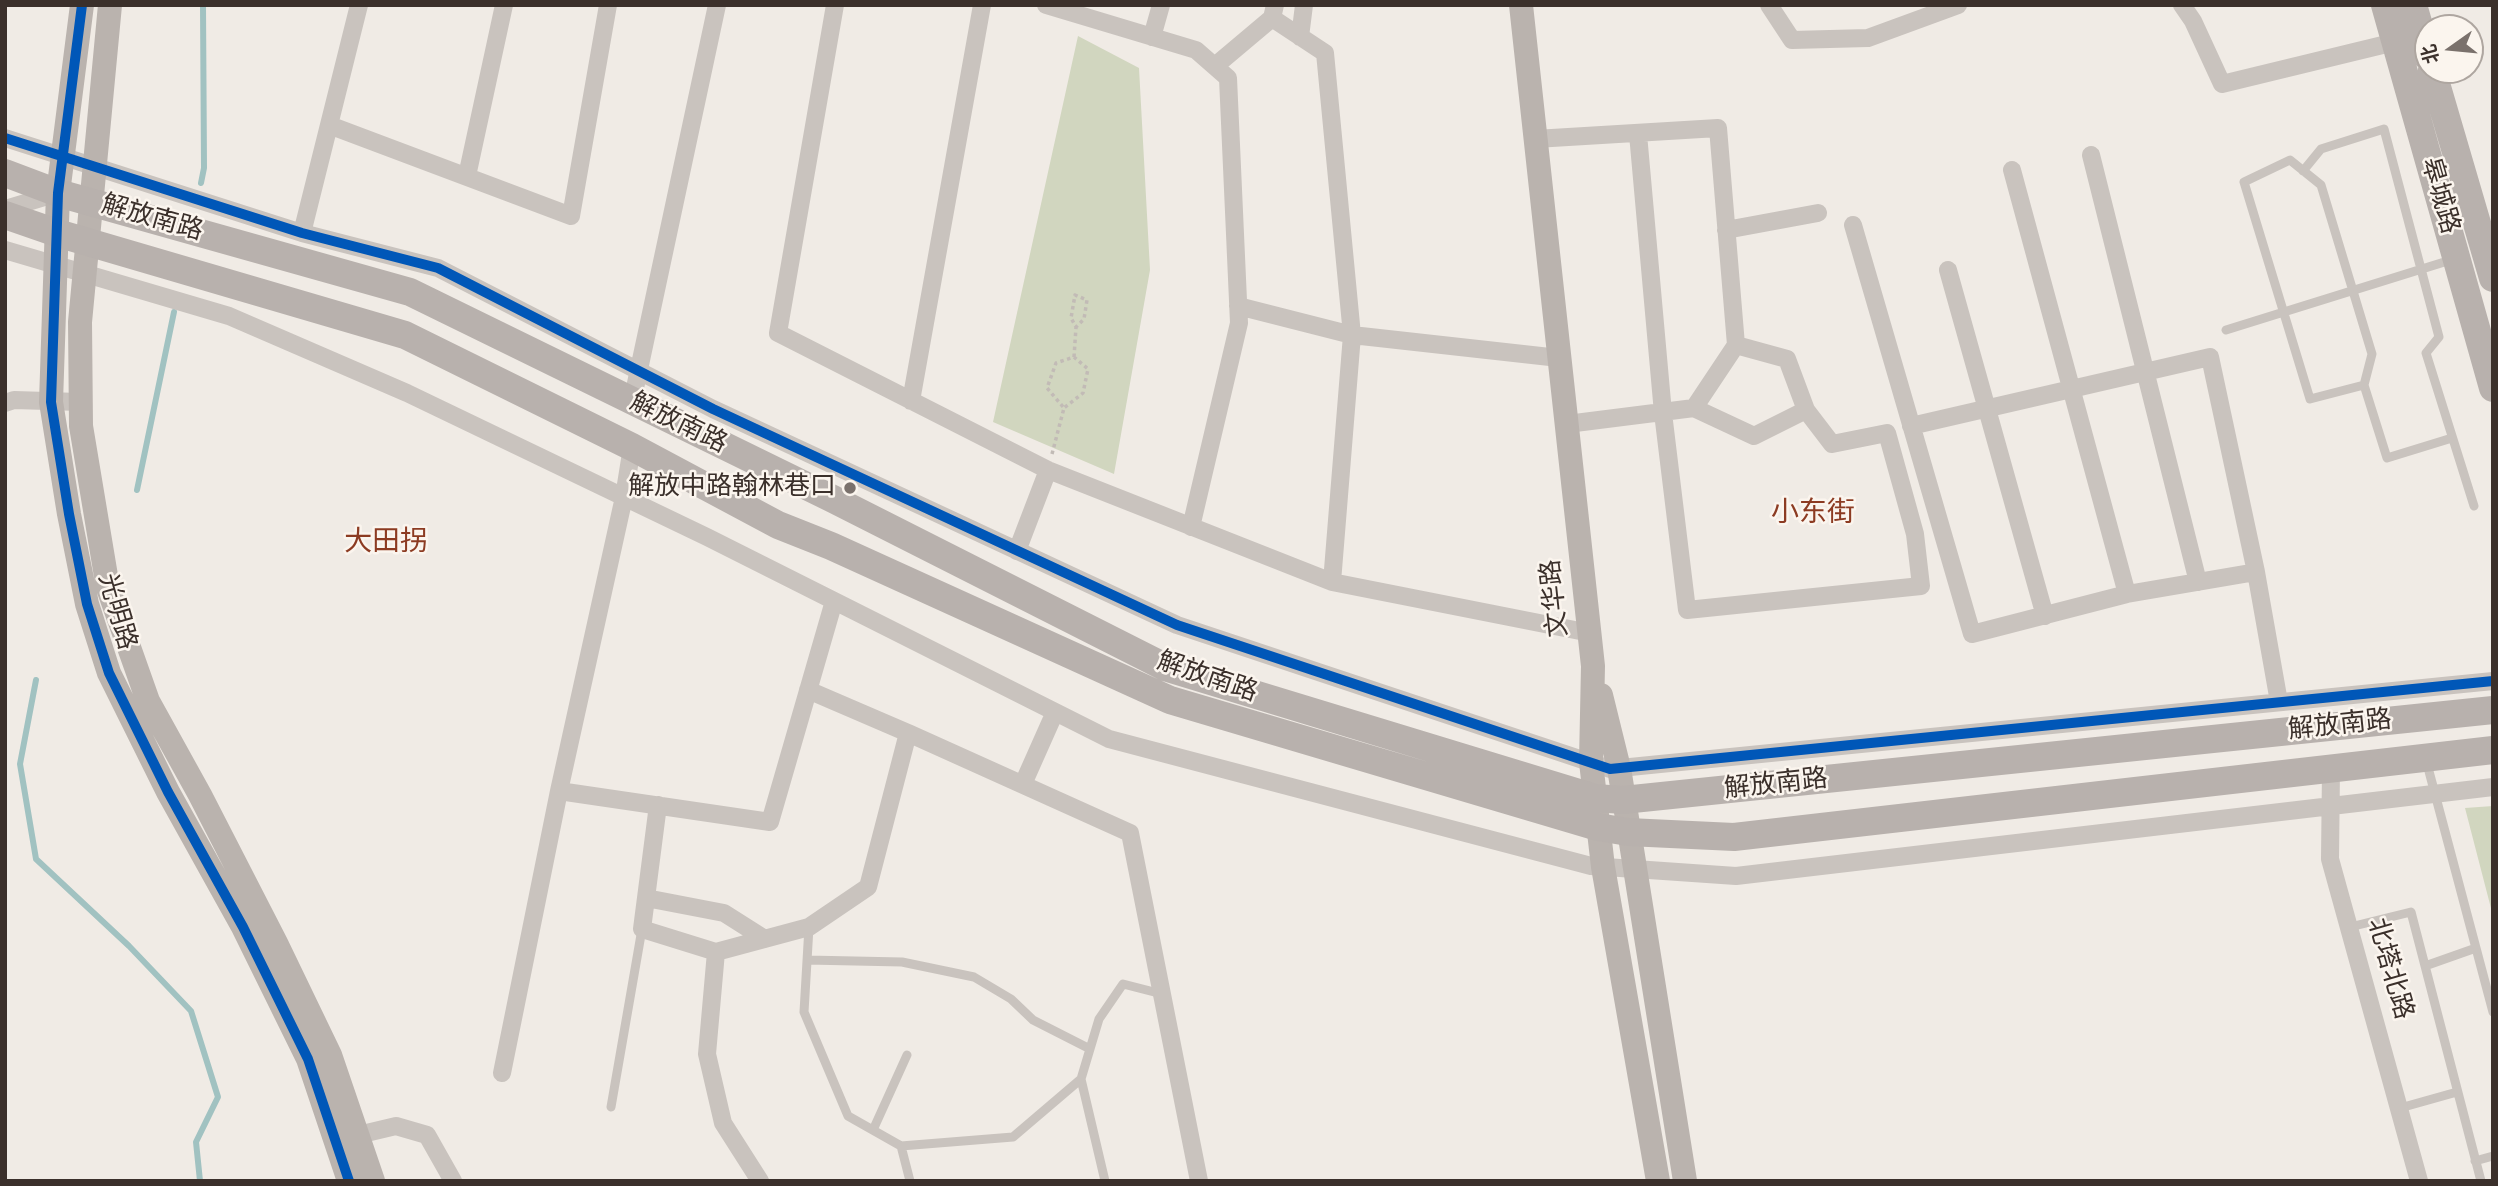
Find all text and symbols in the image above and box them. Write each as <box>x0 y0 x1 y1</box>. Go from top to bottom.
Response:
north arrow <box>2414 14 2484 84</box>
text: 北 <box>2415 41 2446 67</box>
street label: 皋城路 <box>2413 154 2465 238</box>
street label: 解放南路 <box>98 190 206 248</box>
street label: 解放南路 <box>624 387 732 461</box>
place label: 解放中路翰林巷口 <box>628 472 836 504</box>
marker: 解放中路翰林巷口 <box>842 480 858 496</box>
district label: 小东街 <box>1771 497 1855 531</box>
district label: 大田拐 <box>344 526 428 560</box>
street label: 文华路 <box>1536 558 1576 638</box>
street label: 光明路 <box>90 570 142 654</box>
street label: 解放南路 <box>1153 646 1261 710</box>
street label: 解放南路 <box>2287 705 2393 747</box>
street label: 解放南路 <box>1723 764 1829 806</box>
street label: 北塔北路 <box>2360 915 2418 1023</box>

